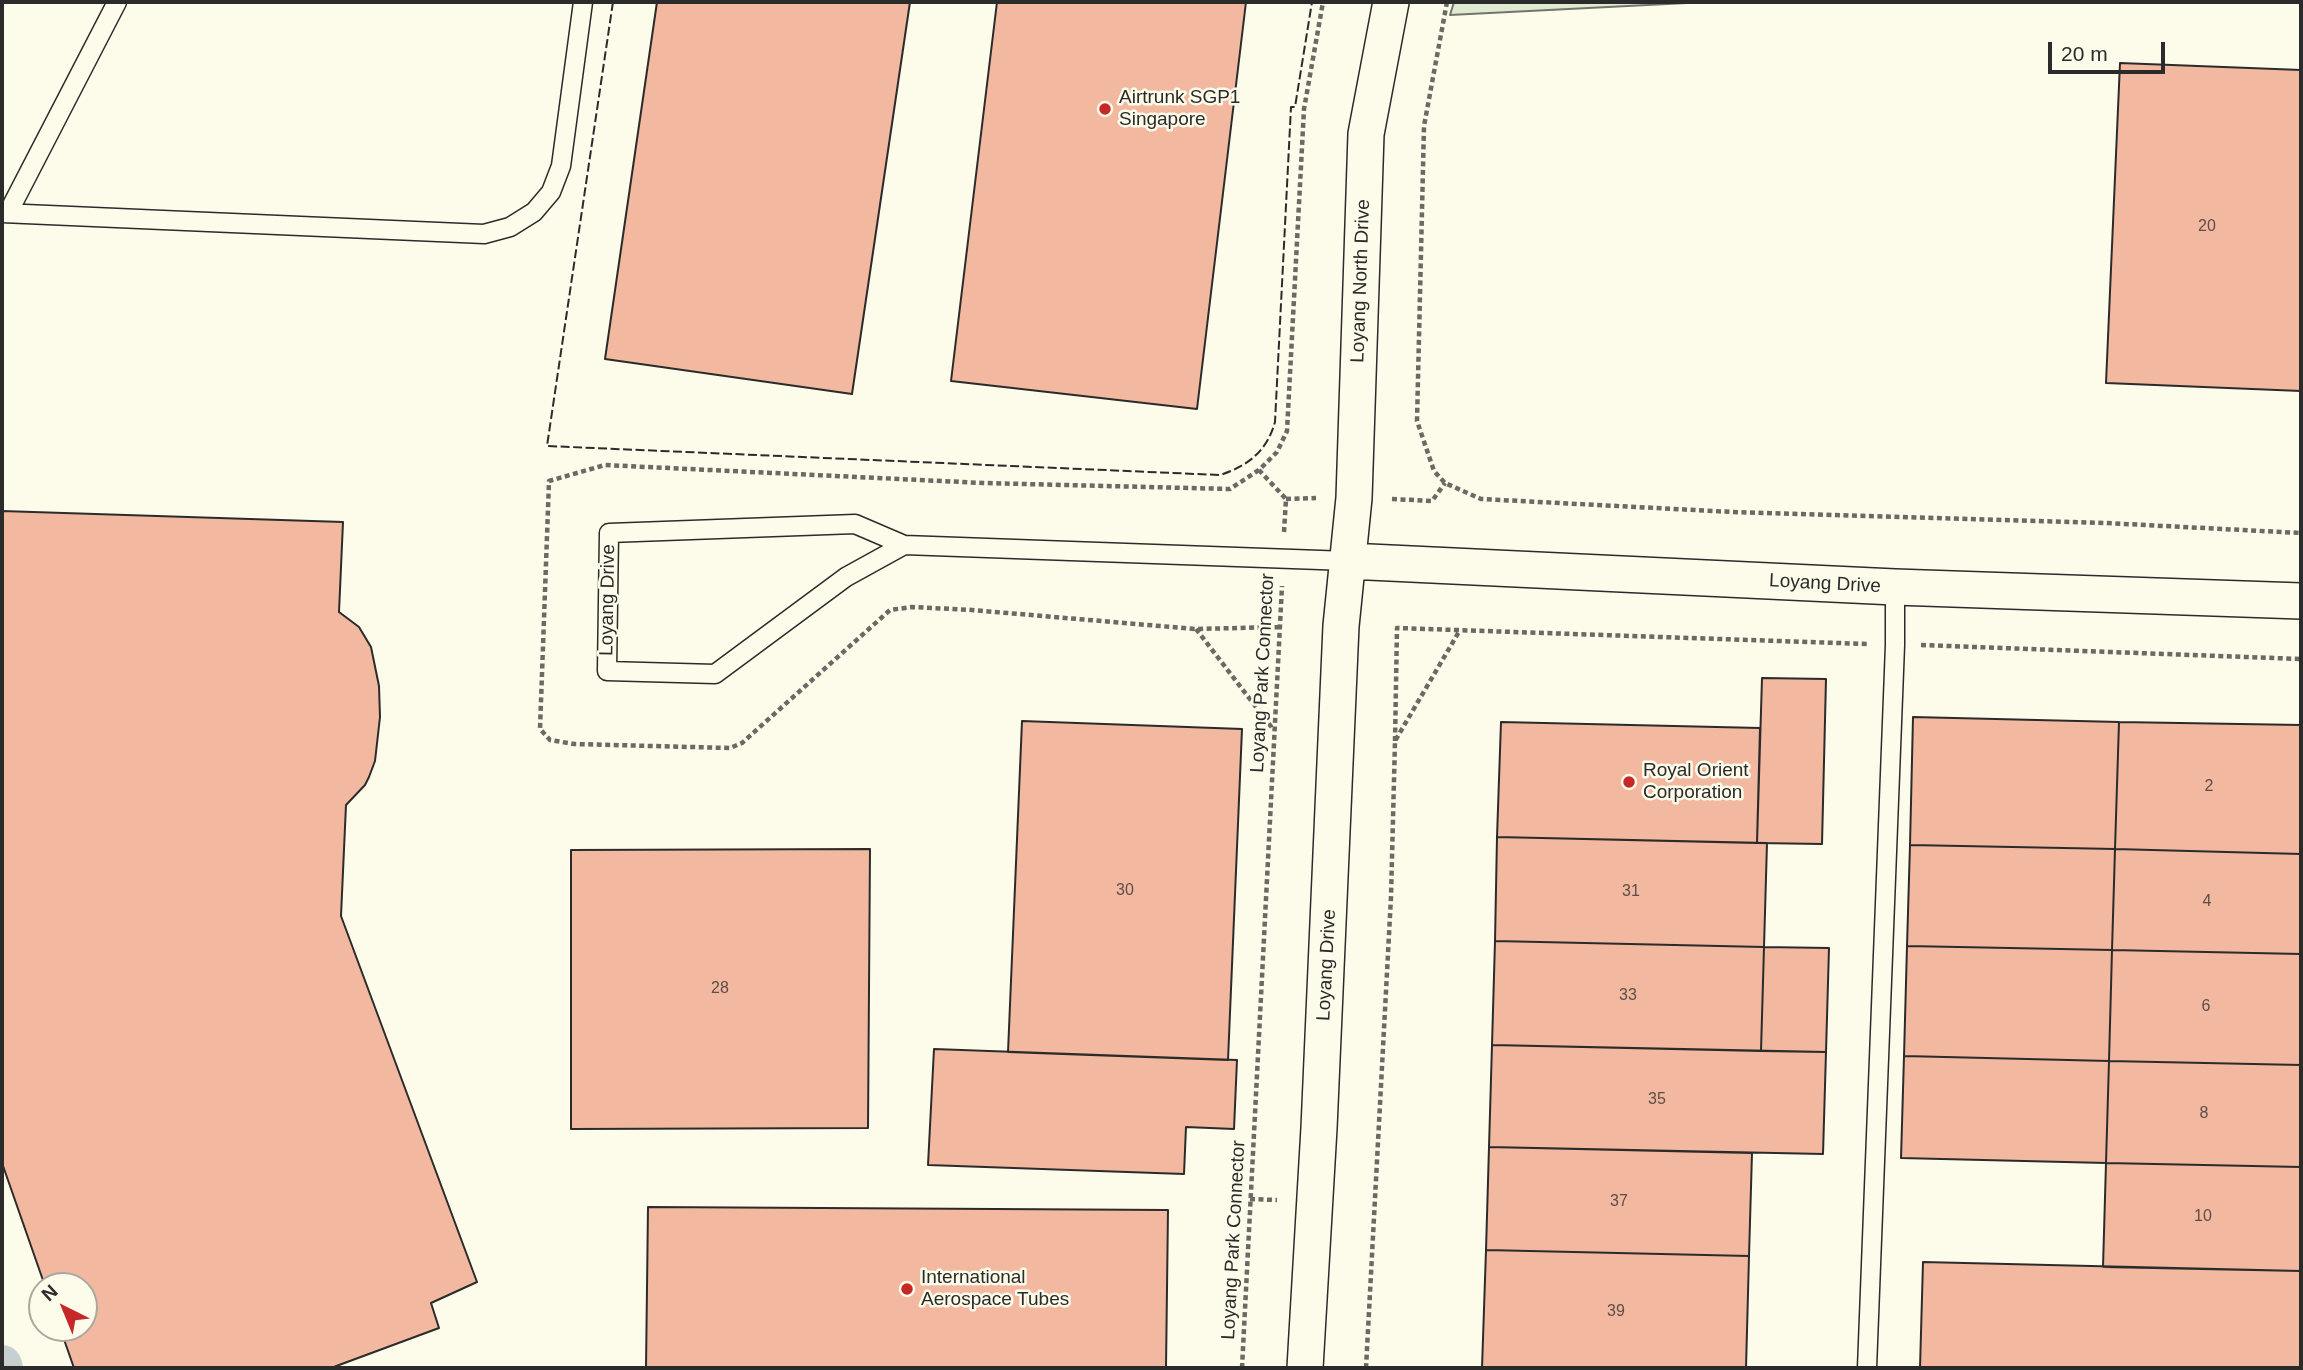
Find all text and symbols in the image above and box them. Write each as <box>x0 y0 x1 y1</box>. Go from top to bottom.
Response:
scale bar <box>2051 28 2168 72</box>
text: 20 m <box>2061 42 2108 65</box>
place label: Airtrunk SGP1 Singapore <box>1119 87 1240 131</box>
marker: Airtrunk SGP1 Singapore <box>1097 101 1113 117</box>
street label: Loyang North Drive <box>1347 199 1375 363</box>
house number: 20 <box>2198 217 2216 237</box>
street label: Loyang Drive <box>596 544 620 656</box>
street label: Loyang Drive <box>1769 570 1881 598</box>
street label: Loyang Park Connector <box>1246 573 1280 773</box>
place label: Royal Orient Corporation <box>1643 760 1749 804</box>
marker: Royal Orient Corporation <box>1621 774 1637 790</box>
house number: 2 <box>2205 777 2213 797</box>
house number: 30 <box>1116 881 1134 901</box>
house number: 31 <box>1622 882 1640 902</box>
house number: 4 <box>2203 892 2211 912</box>
street label: Loyang Drive <box>1313 909 1341 1021</box>
house number: 28 <box>711 979 729 999</box>
house number: 33 <box>1619 986 1637 1006</box>
house number: 6 <box>2202 997 2210 1017</box>
house number: 35 <box>1648 1090 1666 1110</box>
house number: 8 <box>2200 1104 2208 1124</box>
street label: Loyang Park Connector <box>1217 1140 1251 1340</box>
house number: 37 <box>1610 1192 1628 1212</box>
house number: 10 <box>2194 1207 2212 1227</box>
place label: International Aerospace Tubes <box>921 1267 1069 1311</box>
north arrow <box>28 1272 98 1342</box>
text: N <box>38 1280 62 1305</box>
marker: International Aerospace Tubes <box>899 1281 915 1297</box>
house number: 39 <box>1607 1302 1625 1322</box>

